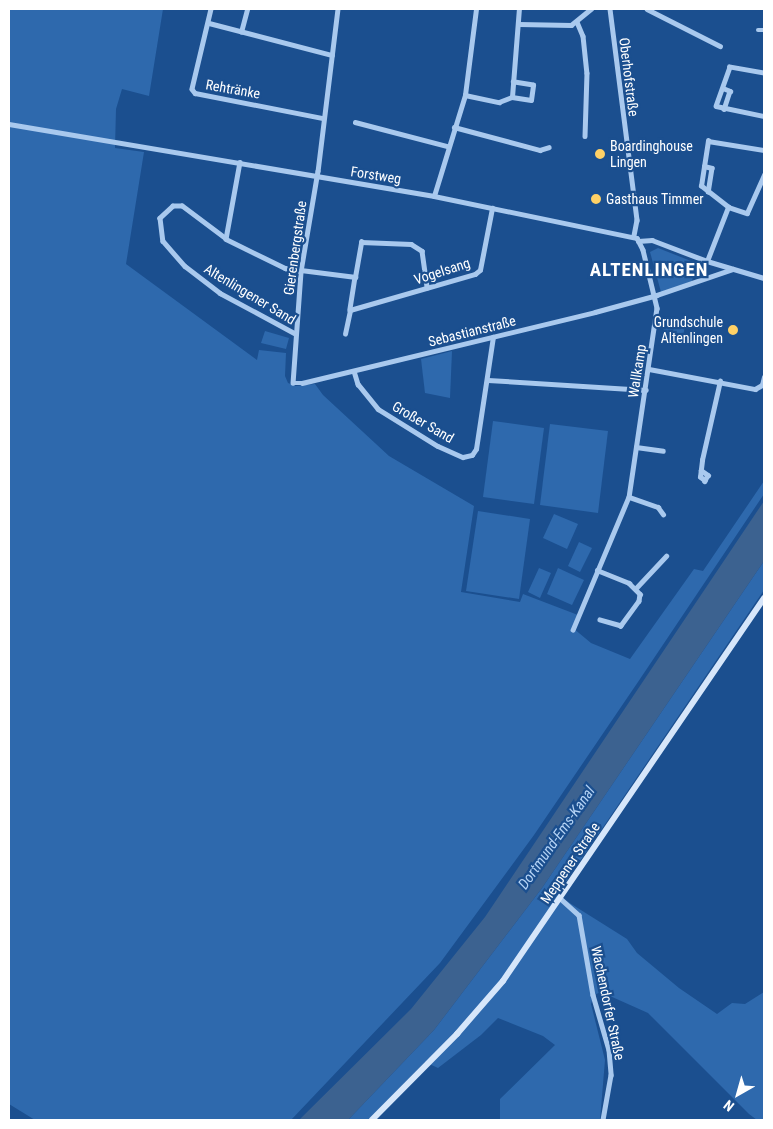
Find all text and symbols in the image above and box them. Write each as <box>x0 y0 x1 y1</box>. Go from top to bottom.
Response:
street label: Oberhofstraße <box>616 37 642 117</box>
street label: Rehtränke <box>204 76 262 102</box>
place label: Boardinghouse Lingen <box>610 138 693 170</box>
marker: Boardinghouse Lingen <box>594 148 606 160</box>
street label: Forstweg <box>350 163 402 187</box>
place label: Gasthaus Timmer <box>606 191 704 207</box>
marker: Gasthaus Timmer <box>590 193 602 205</box>
street label: Gierenbergstraße <box>280 200 310 296</box>
street label: Vogelsang <box>412 254 472 288</box>
district label: ALTENLINGEN <box>588 259 710 281</box>
street label: Altenlingener Sand <box>201 260 299 328</box>
street label: Sebastianstraße <box>426 312 518 350</box>
place label: Grundschule Altenlingen <box>654 314 723 347</box>
marker: Grundschule Altenlingen <box>727 324 739 336</box>
street label: Wallkamp <box>624 343 650 399</box>
street label: Großer Sand <box>389 398 457 446</box>
water label: Dortmund-Ems-Kanal <box>515 783 599 893</box>
street label: Meppener Straße <box>537 819 603 907</box>
street label: Wachendorfer Straße <box>588 944 628 1062</box>
north arrow <box>713 1069 763 1119</box>
text: N <box>720 1097 737 1115</box>

